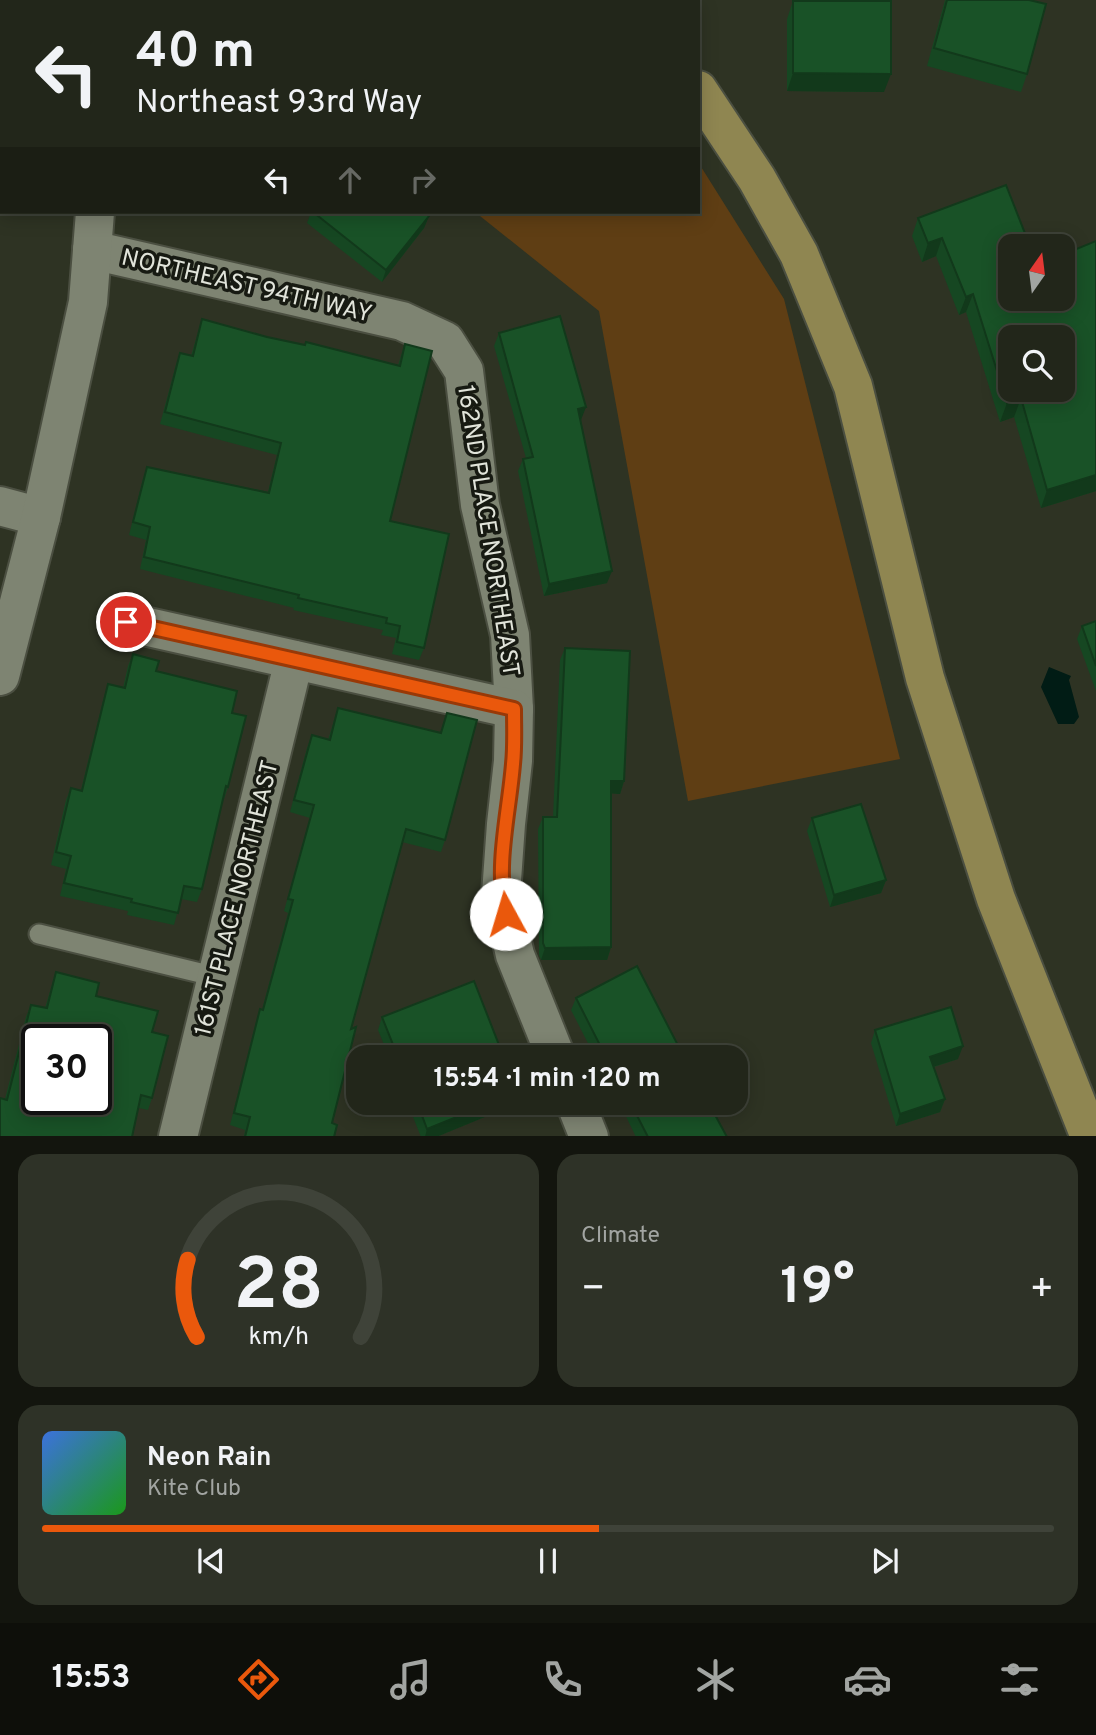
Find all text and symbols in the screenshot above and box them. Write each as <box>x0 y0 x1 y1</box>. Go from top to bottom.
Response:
text: 40 m <box>136 23 255 85</box>
icon: left <box>21 28 112 119</box>
text: Northeast 93rd Way <box>136 84 422 124</box>
icon: left <box>258 161 296 199</box>
icon: ahead <box>331 161 369 199</box>
icon: right <box>404 161 442 199</box>
north arrow <box>998 234 1074 312</box>
map controls <box>998 234 1075 402</box>
street label: NORTHEAST 94TH WAY <box>118 243 375 330</box>
button: search <box>998 325 1075 402</box>
street label: 162ND PLACE NORTHEAST <box>449 383 525 679</box>
pin <box>96 592 156 652</box>
icon: arrive <box>107 603 145 641</box>
street label: 161ST PLACE NORTHEAST <box>189 758 287 1039</box>
position arrow <box>469 877 543 951</box>
speed limit sign: 30 <box>21 1024 112 1115</box>
text: 15:54 · 1 min · 120 m <box>434 1063 660 1096</box>
text: Climate <box>581 1222 660 1251</box>
text: 28 <box>233 1243 324 1335</box>
text: 19° <box>780 1256 855 1322</box>
text: − <box>581 1266 606 1315</box>
text: + <box>1029 1266 1054 1315</box>
text: km/h <box>248 1321 309 1353</box>
text: Neon Rain <box>147 1442 272 1475</box>
text: Kite Club <box>147 1475 241 1504</box>
icon: previous <box>192 1542 230 1580</box>
icon: pause <box>529 1542 567 1580</box>
icon: next <box>866 1542 904 1580</box>
icon: directions <box>234 1655 283 1704</box>
icon: music <box>386 1655 435 1704</box>
icon: phone <box>538 1655 587 1704</box>
icon: climate <box>691 1655 740 1704</box>
icon: car <box>843 1655 892 1704</box>
icon: filters <box>995 1655 1044 1704</box>
text: 15:53 <box>52 1659 131 1699</box>

